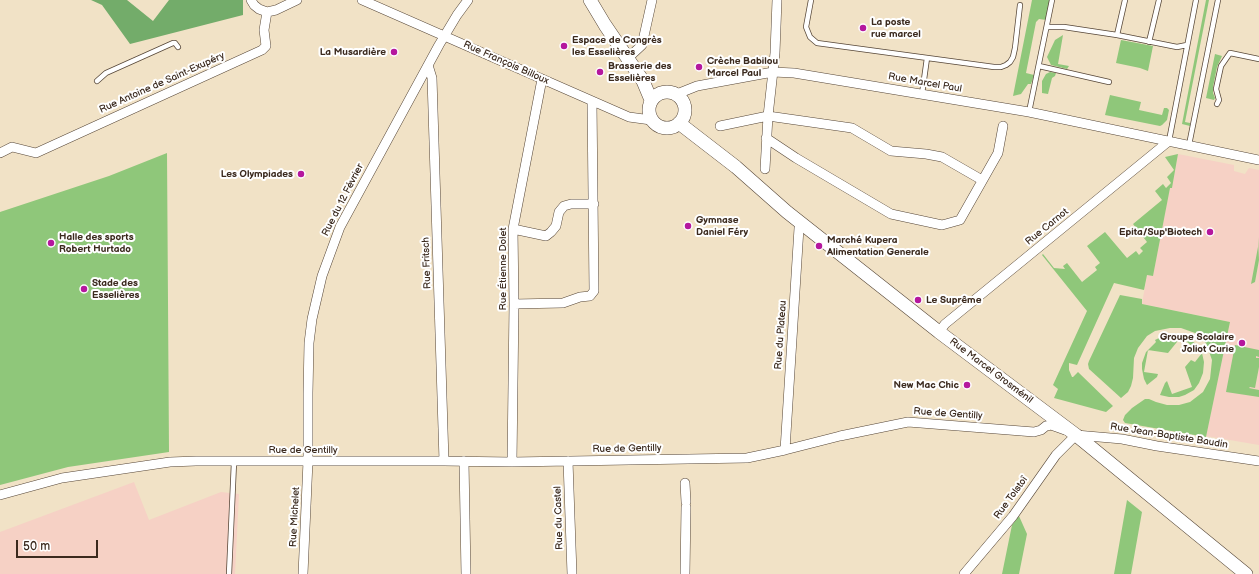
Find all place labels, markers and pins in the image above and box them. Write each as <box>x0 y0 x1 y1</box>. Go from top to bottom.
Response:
place label: La poste rue marcel <box>871 16 921 40</box>
marker: La poste rue marcel <box>858 23 868 33</box>
place label: Espace de Congrès les Esselières <box>572 34 662 58</box>
marker: Espace de Congrès les Esselières <box>559 41 569 51</box>
place label: La Musardière <box>320 46 386 58</box>
marker: La Musardière <box>389 47 399 57</box>
place label: Crèche Babilou Marcel Paul <box>707 55 778 78</box>
place label: Brasserie des Esselières <box>608 60 672 84</box>
marker: Crèche Babilou Marcel Paul <box>694 62 704 72</box>
marker: Brasserie des Esselières <box>595 67 605 77</box>
place label: Les Olympiades <box>221 168 293 180</box>
marker: Les Olympiades <box>296 169 306 179</box>
place label: Gymnase Daniel Féry <box>696 214 748 238</box>
marker: Gymnase Daniel Féry <box>683 221 693 231</box>
place label: Epita/Sup'Biotech <box>1119 226 1202 238</box>
marker: Epita/Sup'Biotech <box>1205 227 1215 237</box>
place label: Halle des sports Robert Hurtado <box>59 231 134 254</box>
place label: Marché Kupera Alimentation Generale <box>827 234 929 258</box>
marker: Halle des sports Robert Hurtado <box>46 238 56 248</box>
marker: Marché Kupera Alimentation Generale <box>814 241 824 251</box>
place label: Stade des Esselières <box>92 277 139 300</box>
marker: Stade des Esselières <box>79 284 89 294</box>
place label: Le Suprême <box>926 294 981 306</box>
marker: Le Suprême <box>913 295 923 305</box>
place label: Groupe Scolaire Joliot Curie <box>1160 331 1234 354</box>
marker: Groupe Scolaire Joliot Curie <box>1237 338 1247 348</box>
place label: New Mac Chic <box>893 379 959 391</box>
marker: New Mac Chic <box>962 380 972 390</box>

